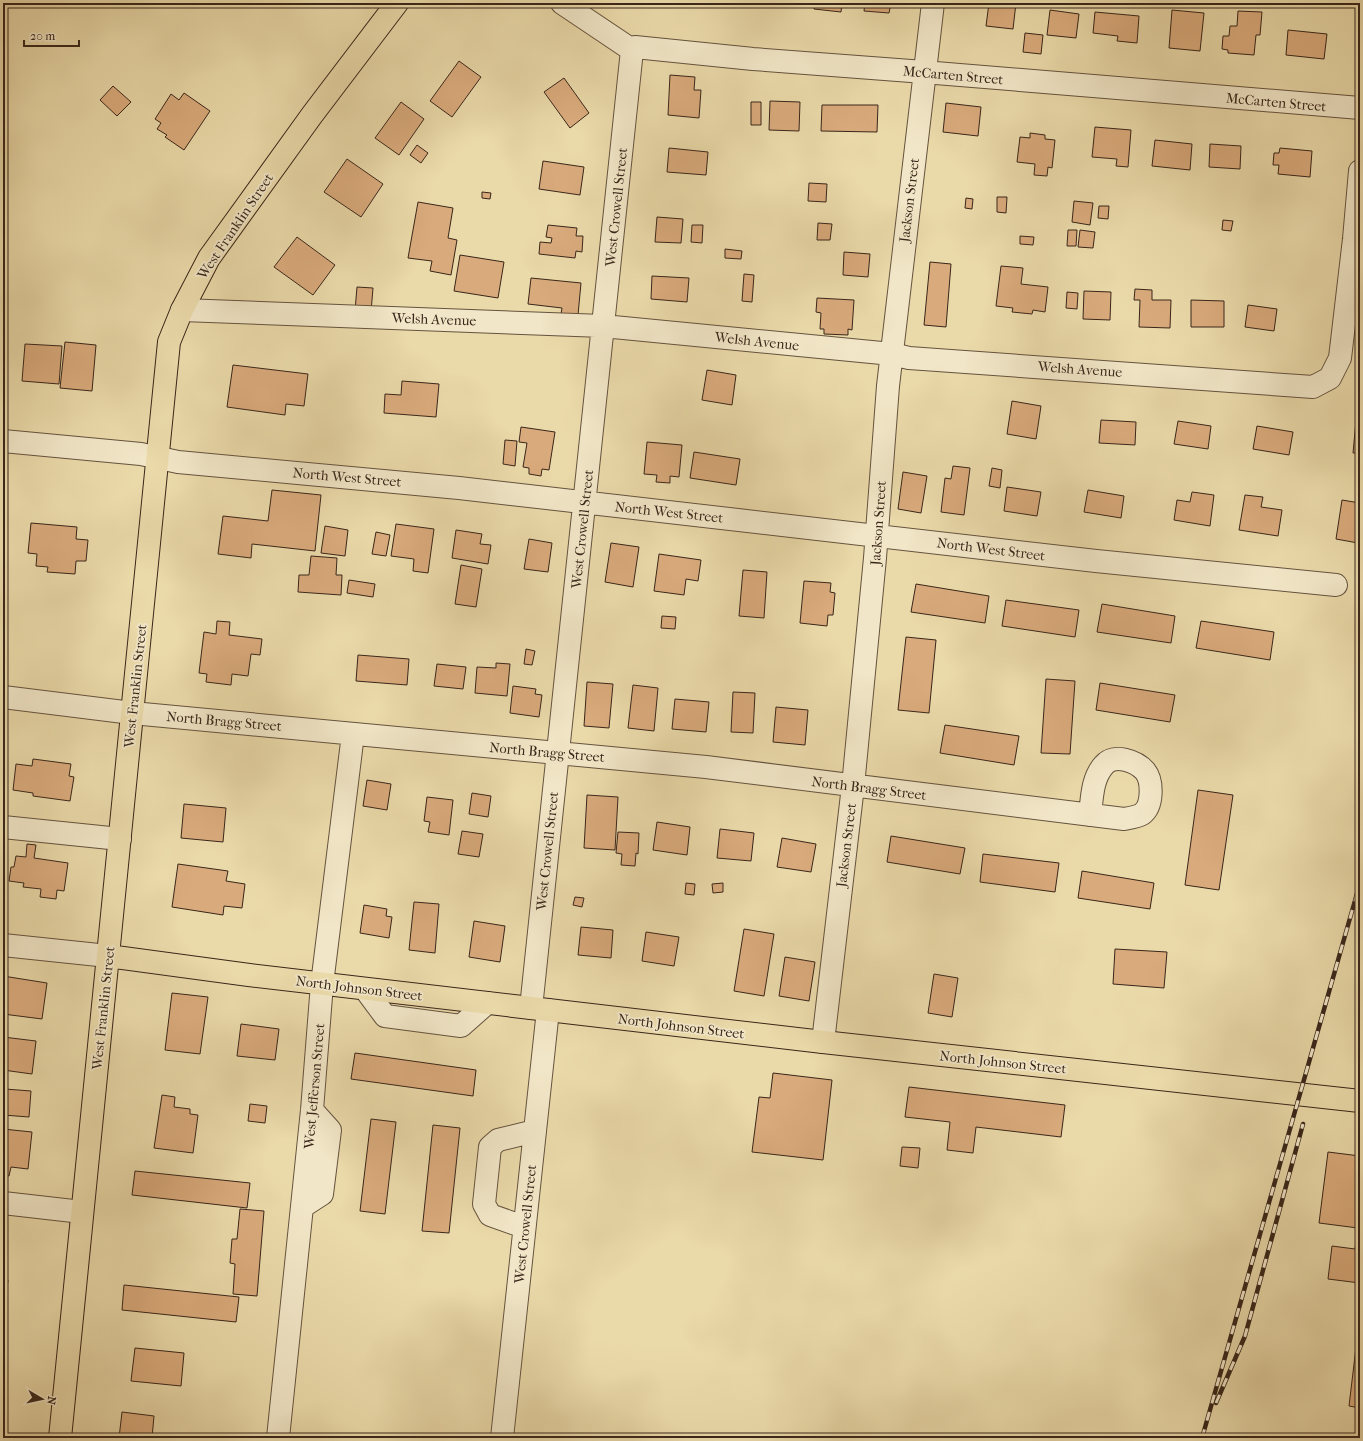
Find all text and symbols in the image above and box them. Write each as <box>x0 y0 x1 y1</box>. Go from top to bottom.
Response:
scale bar <box>24 22 79 48</box>
text: 20 m <box>30 29 55 43</box>
street label: McCarten Street <box>902 63 1004 88</box>
street label: McCarten Street <box>1225 90 1327 115</box>
street label: West Crowell Street <box>602 147 631 268</box>
street label: Jackson Street <box>896 157 923 244</box>
street label: West Franklin Street <box>193 170 277 283</box>
street label: Welsh Avenue <box>390 309 477 329</box>
street label: Welsh Avenue <box>713 329 800 354</box>
street label: Welsh Avenue <box>1036 358 1123 381</box>
street label: North West Street <box>292 464 402 491</box>
street label: West Crowell Street <box>568 469 597 590</box>
street label: Jackson Street <box>867 480 890 567</box>
street label: North West Street <box>614 498 724 527</box>
street label: North West Street <box>936 534 1046 565</box>
street label: West Franklin Street <box>120 623 150 750</box>
street label: North Bragg Street <box>166 708 282 735</box>
street label: North Bragg Street <box>489 739 605 766</box>
street label: North Bragg Street <box>810 773 927 804</box>
street label: West Crowell Street <box>533 791 562 912</box>
street label: Jackson Street <box>833 802 860 889</box>
street label: West Franklin Street <box>88 945 118 1072</box>
street label: North Johnson Street <box>295 972 423 1005</box>
street label: North Johnson Street <box>617 1010 745 1043</box>
street label: West Jefferson Street <box>300 1022 328 1151</box>
street label: North Johnson Street <box>939 1047 1067 1078</box>
street label: West Crowell Street <box>511 1164 540 1285</box>
north arrow <box>22 1379 62 1419</box>
text: N <box>44 1395 58 1406</box>

